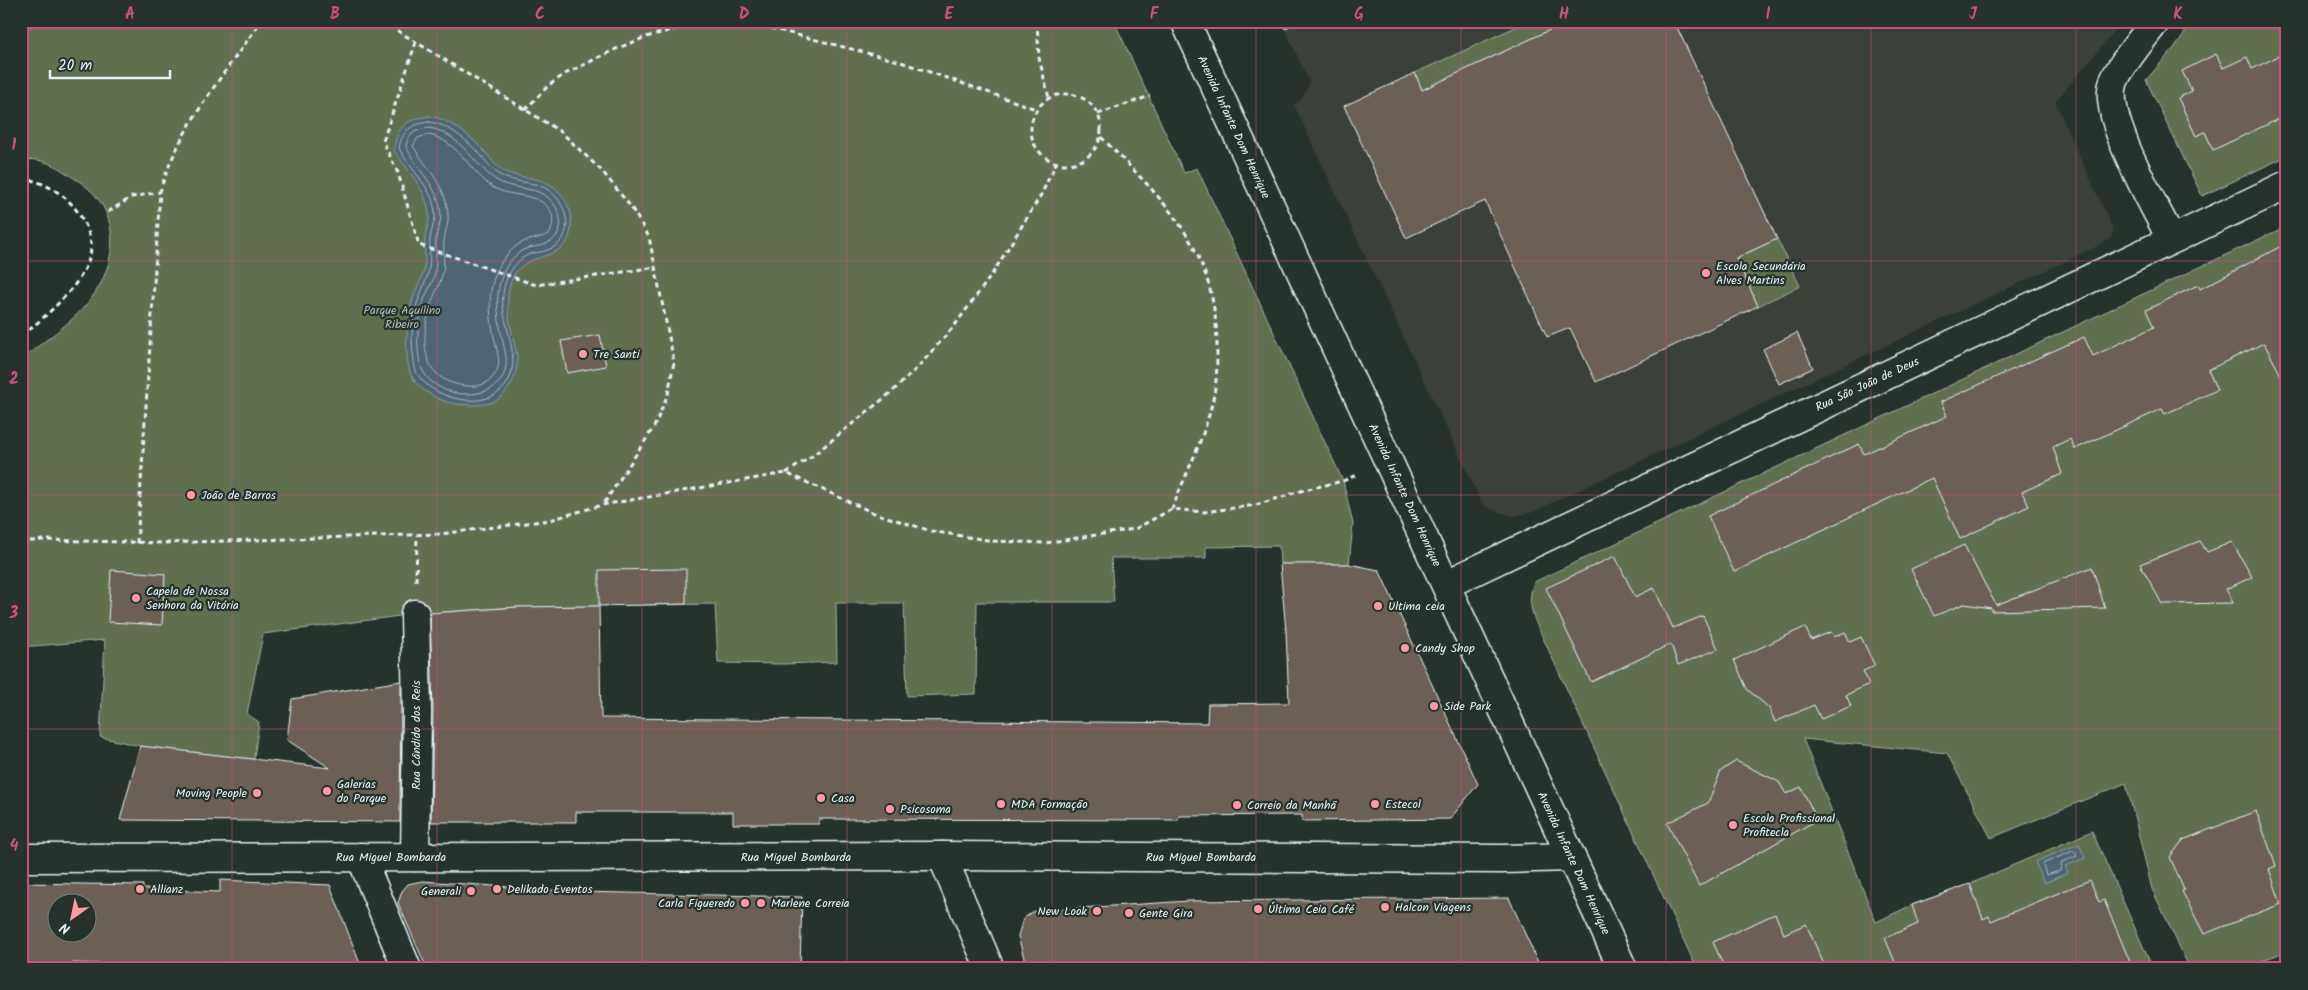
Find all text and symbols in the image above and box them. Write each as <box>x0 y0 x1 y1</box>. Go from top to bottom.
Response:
text: A <box>125 2 135 27</box>
text: B <box>330 2 340 27</box>
text: C <box>535 2 545 27</box>
text: D <box>739 2 750 27</box>
text: E <box>945 2 955 27</box>
text: F <box>1150 2 1160 27</box>
text: G <box>1354 2 1364 27</box>
text: H <box>1559 2 1569 27</box>
text: I <box>1766 2 1771 27</box>
text: J <box>1969 2 1978 27</box>
text: K <box>2173 2 2183 27</box>
scale bar <box>50 48 170 80</box>
street label: Avenida Infante Dom Henrique <box>1192 52 1275 202</box>
text: 20 m <box>58 54 92 78</box>
text: 1 <box>12 133 17 158</box>
place label: Escola Secundária Alves Martins <box>1716 257 1806 290</box>
marker: Escola Secundária Alves Martins <box>1700 267 1712 279</box>
park label: Parque Aquilino Ribeiro <box>363 301 441 334</box>
place label: Tre Santi <box>593 345 641 364</box>
marker: Tre Santi <box>577 348 589 360</box>
street label: Rua São João de Deus <box>1812 352 1922 417</box>
text: 2 <box>9 367 19 392</box>
street label: Avenida Infante Dom Henrique <box>1363 420 1446 570</box>
place label: João de Barros <box>201 486 276 505</box>
marker: João de Barros <box>185 489 197 501</box>
place label: Capela de Nossa Senhora da Vitória <box>146 582 239 615</box>
marker: Capela de Nossa Senhora da Vitória <box>130 592 142 604</box>
place label: Ultima ceia <box>1388 597 1445 616</box>
marker: Ultima ceia <box>1372 600 1384 612</box>
text: 3 <box>9 601 19 626</box>
place label: Candy Shop <box>1415 639 1475 658</box>
marker: Candy Shop <box>1399 642 1411 654</box>
street label: Rua Cândido dos Reis <box>407 680 426 790</box>
place label: Side Park <box>1444 697 1492 716</box>
marker: Side Park <box>1428 700 1440 712</box>
place label: Galerias do Parque <box>337 775 387 808</box>
place label: Moving People <box>176 784 248 803</box>
marker: Galerias do Parque <box>321 785 333 797</box>
marker: Moving People <box>251 787 263 799</box>
street label: Avenida Infante Dom Henrique <box>1532 788 1615 938</box>
place label: Casa <box>831 789 855 808</box>
marker: Casa <box>815 792 827 804</box>
place label: MDA Formação <box>1011 795 1088 814</box>
place label: Estecol <box>1385 795 1421 814</box>
place label: Correio da Manhã <box>1247 796 1337 815</box>
marker: MDA Formação <box>995 798 1007 810</box>
marker: Estecol <box>1369 798 1381 810</box>
marker: Correio da Manhã <box>1231 799 1243 811</box>
place label: Psicosoma <box>900 800 951 819</box>
marker: Psicosoma <box>884 803 896 815</box>
place label: Escola Profissional Profitecla <box>1743 809 1835 842</box>
marker: Escola Profissional Profitecla <box>1727 819 1739 831</box>
text: 4 <box>10 834 19 859</box>
street label: Rua Miguel Bombarda <box>336 848 447 867</box>
street label: Rua Miguel Bombarda <box>741 848 852 867</box>
street label: Rua Miguel Bombarda <box>1146 848 1257 867</box>
place label: Allianz <box>150 880 183 899</box>
place label: Delikado Eventos <box>507 880 593 899</box>
place label: Generali <box>421 882 462 901</box>
marker: Allianz <box>134 883 146 895</box>
marker: Delikado Eventos <box>491 883 503 895</box>
marker: Generali <box>465 885 477 897</box>
north arrow <box>48 892 98 942</box>
place label: Carla Figueredo <box>658 894 735 913</box>
place label: Marlene Correia <box>771 894 850 913</box>
marker: Carla Figueredo <box>739 897 751 909</box>
marker: Marlene Correia <box>755 897 767 909</box>
place label: Halcon Viagens <box>1395 898 1471 917</box>
place label: Última Ceia Café <box>1268 900 1355 919</box>
marker: Halcon Viagens <box>1379 901 1391 913</box>
place label: New Look <box>1038 902 1087 921</box>
marker: Última Ceia Café <box>1252 903 1264 915</box>
place label: Gente Gira <box>1139 904 1193 923</box>
marker: New Look <box>1091 905 1103 917</box>
marker: Gente Gira <box>1123 907 1135 919</box>
text: N <box>56 916 75 940</box>

